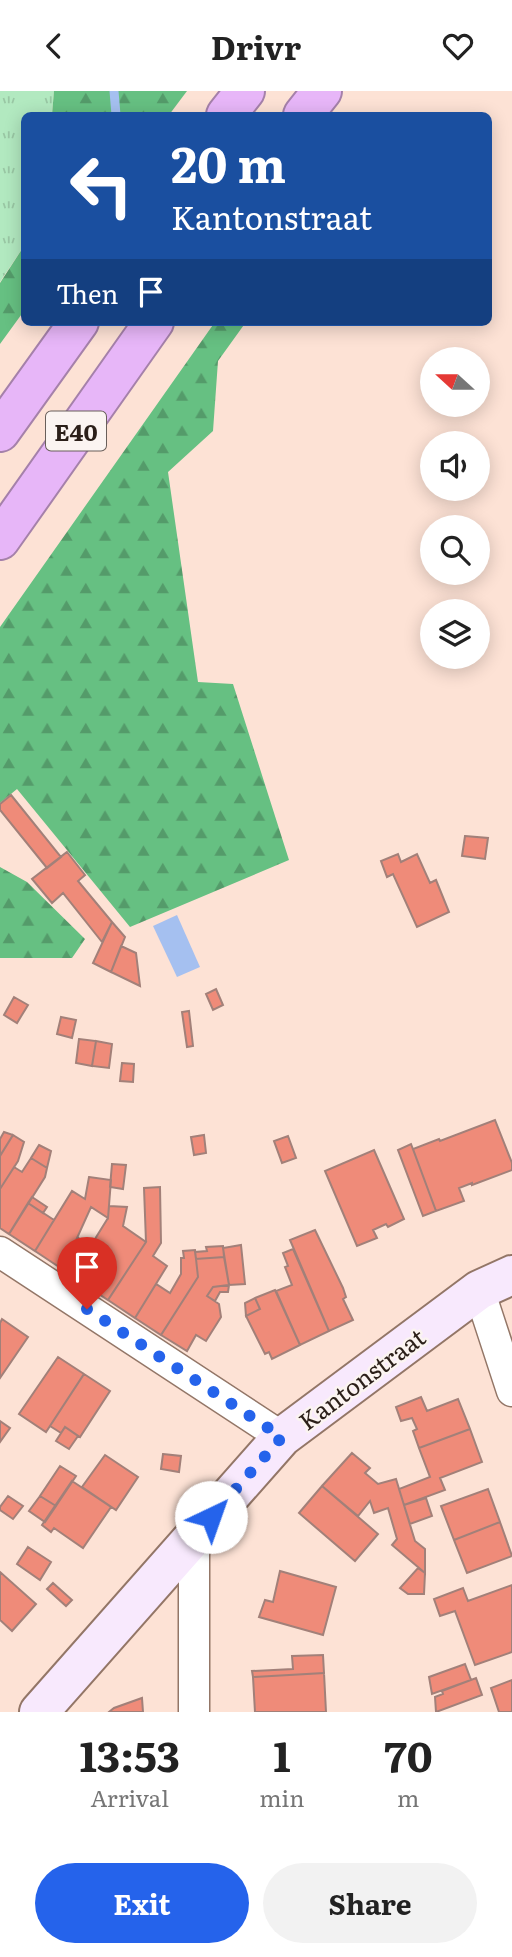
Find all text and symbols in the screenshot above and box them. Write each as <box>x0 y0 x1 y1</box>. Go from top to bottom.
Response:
text: Drivr <box>211 22 301 70</box>
icon: back <box>35 27 73 65</box>
icon: heart <box>439 27 477 65</box>
text: 20 m <box>171 125 286 198</box>
icon: left <box>56 140 147 231</box>
text: Kantonstraat <box>171 192 372 240</box>
text: Then <box>56 273 118 312</box>
icon: arrive <box>132 273 170 311</box>
north arrow <box>420 347 490 417</box>
map controls <box>420 347 490 669</box>
road number: E40 <box>46 411 106 451</box>
button: sound <box>420 431 490 501</box>
button: search <box>420 515 490 585</box>
button: layers <box>420 599 490 669</box>
pin <box>57 1237 117 1309</box>
icon: arrive <box>68 1248 106 1286</box>
street label: Kantonstraat <box>290 1319 432 1437</box>
position arrow <box>174 1480 248 1554</box>
text: 13:53 <box>79 1723 180 1785</box>
text: 1 <box>273 1723 291 1785</box>
text: 70 <box>384 1723 433 1785</box>
text: Arrival <box>90 1780 169 1814</box>
text: min <box>259 1780 305 1814</box>
text: m <box>397 1780 419 1814</box>
button: Exit <box>35 1863 249 1943</box>
button: Share <box>263 1863 477 1943</box>

